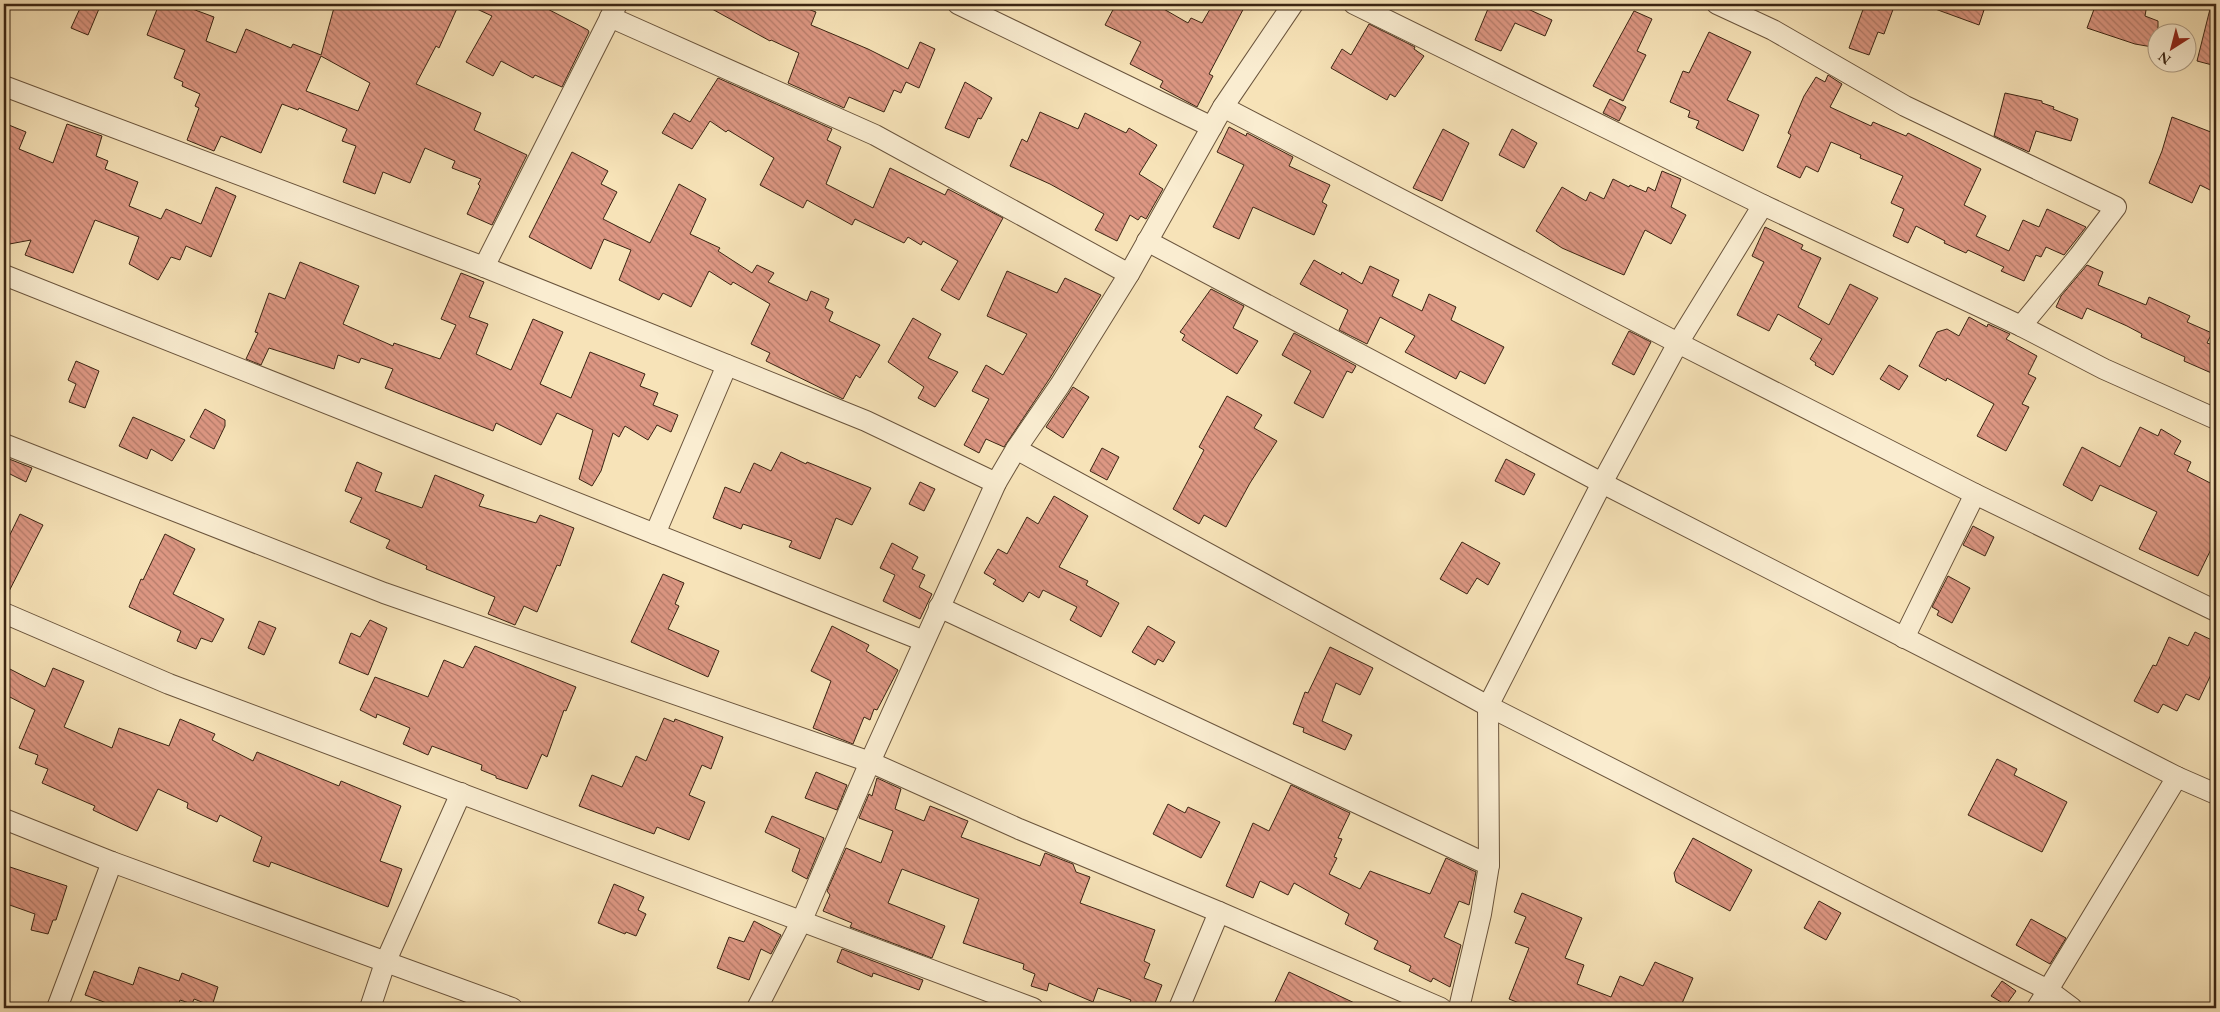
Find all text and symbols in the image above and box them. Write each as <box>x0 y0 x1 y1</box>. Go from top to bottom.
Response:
north arrow <box>2148 22 2198 72</box>
text: N <box>2154 48 2174 69</box>

